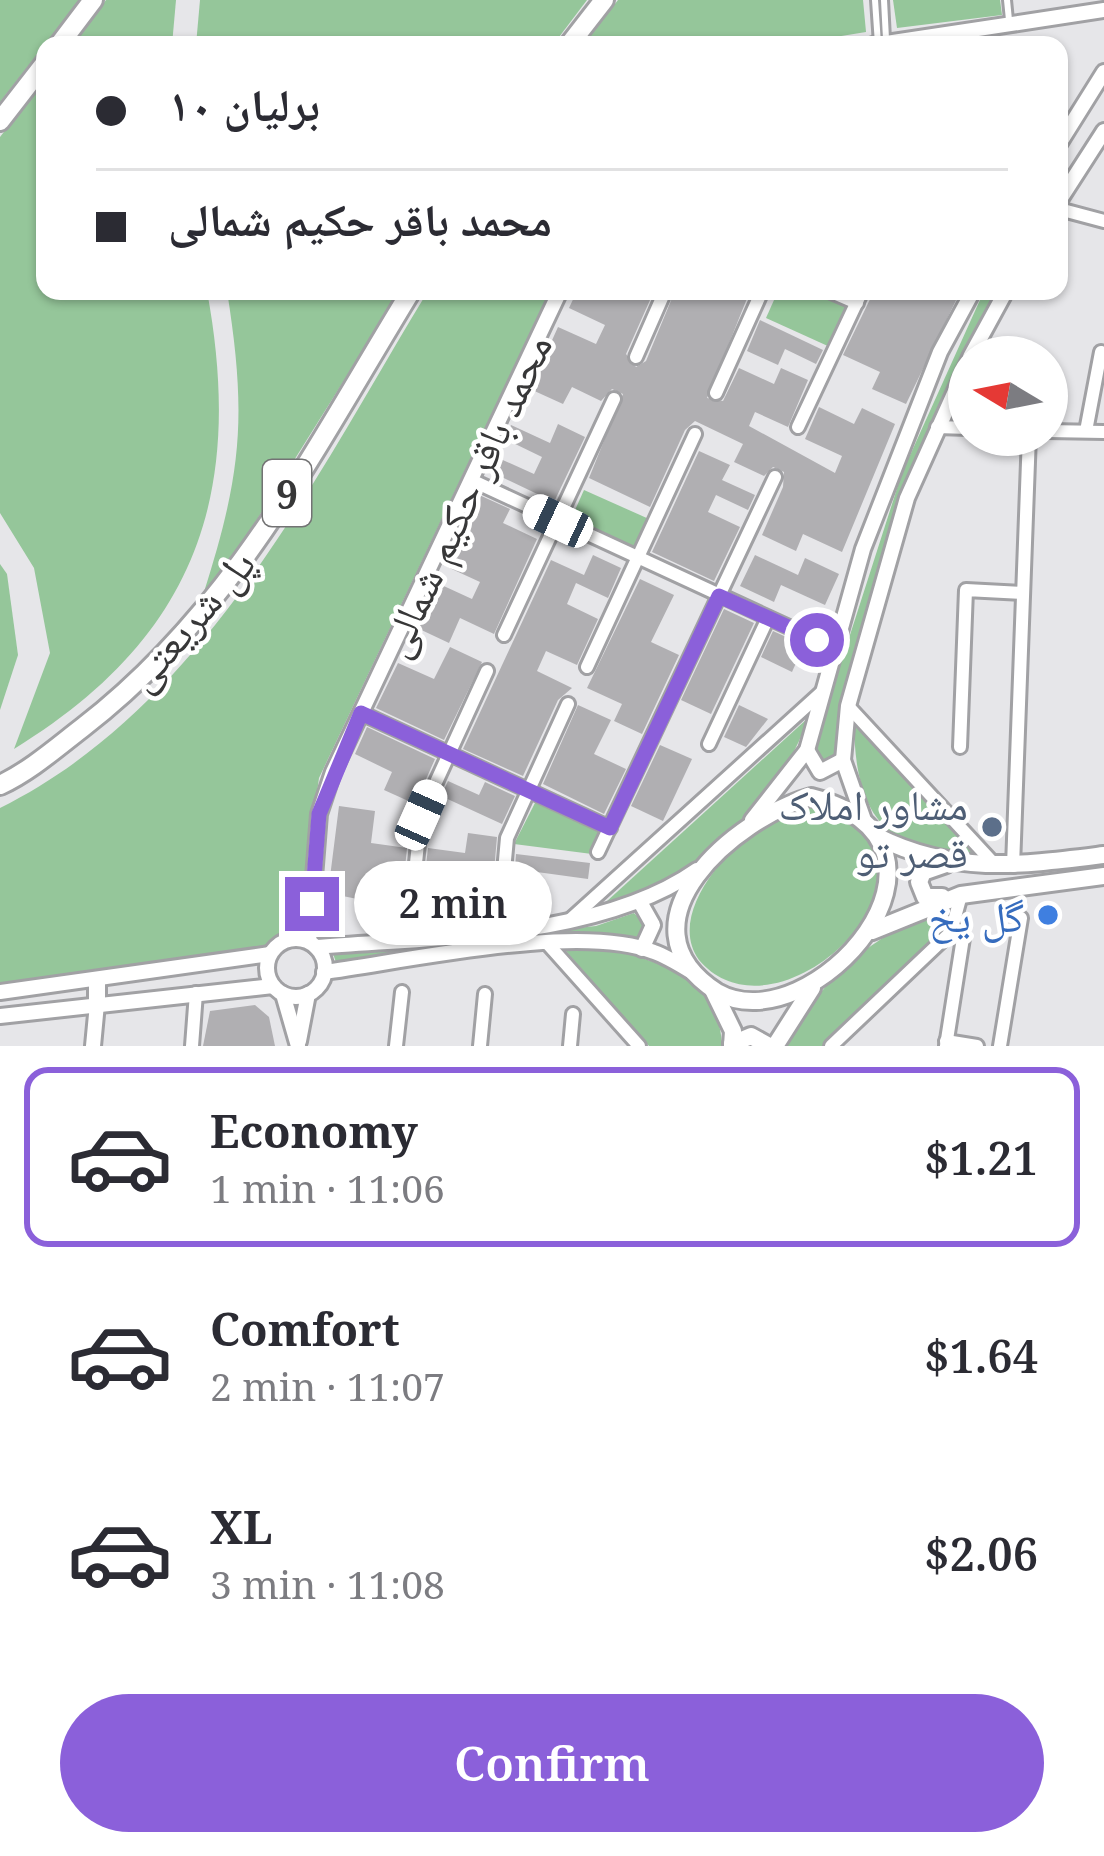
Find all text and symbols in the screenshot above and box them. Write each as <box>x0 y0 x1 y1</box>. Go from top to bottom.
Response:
text: برلیان ۱۰ <box>168 73 320 134</box>
text: محمد باقر حکیم شمالی <box>168 188 552 249</box>
street label: محمد باقر حکیم شمالی <box>364 324 565 666</box>
north arrow <box>948 336 1068 456</box>
map controls <box>948 336 1068 456</box>
road number: 9 <box>263 460 311 526</box>
car <box>518 489 598 553</box>
street label: پل شریعتی <box>112 536 266 702</box>
route start <box>790 613 844 667</box>
car <box>390 775 452 855</box>
place label: مشاور املاک قصر تو <box>778 775 968 880</box>
marker: مشاور املاک قصر تو <box>979 814 1005 840</box>
callout: 2 min <box>354 862 552 946</box>
text: 2 min <box>399 876 507 929</box>
route end <box>285 877 339 931</box>
place label: گل یخ <box>928 887 1024 944</box>
marker: گل یخ <box>1035 902 1061 928</box>
text: Economy <box>210 1100 418 1161</box>
icon: car <box>66 1103 174 1211</box>
text: $1.21 <box>924 1127 1038 1188</box>
text: 1 min · 11:06 <box>210 1161 445 1214</box>
text: Comfort <box>210 1298 400 1359</box>
icon: car <box>66 1301 174 1409</box>
text: $1.64 <box>924 1325 1038 1386</box>
text: 2 min · 11:07 <box>210 1359 445 1412</box>
text: XL <box>210 1496 272 1557</box>
icon: car <box>66 1499 174 1607</box>
text: $2.06 <box>924 1523 1038 1584</box>
text: 3 min · 11:08 <box>210 1557 445 1610</box>
button: Confirm <box>60 1694 1044 1832</box>

